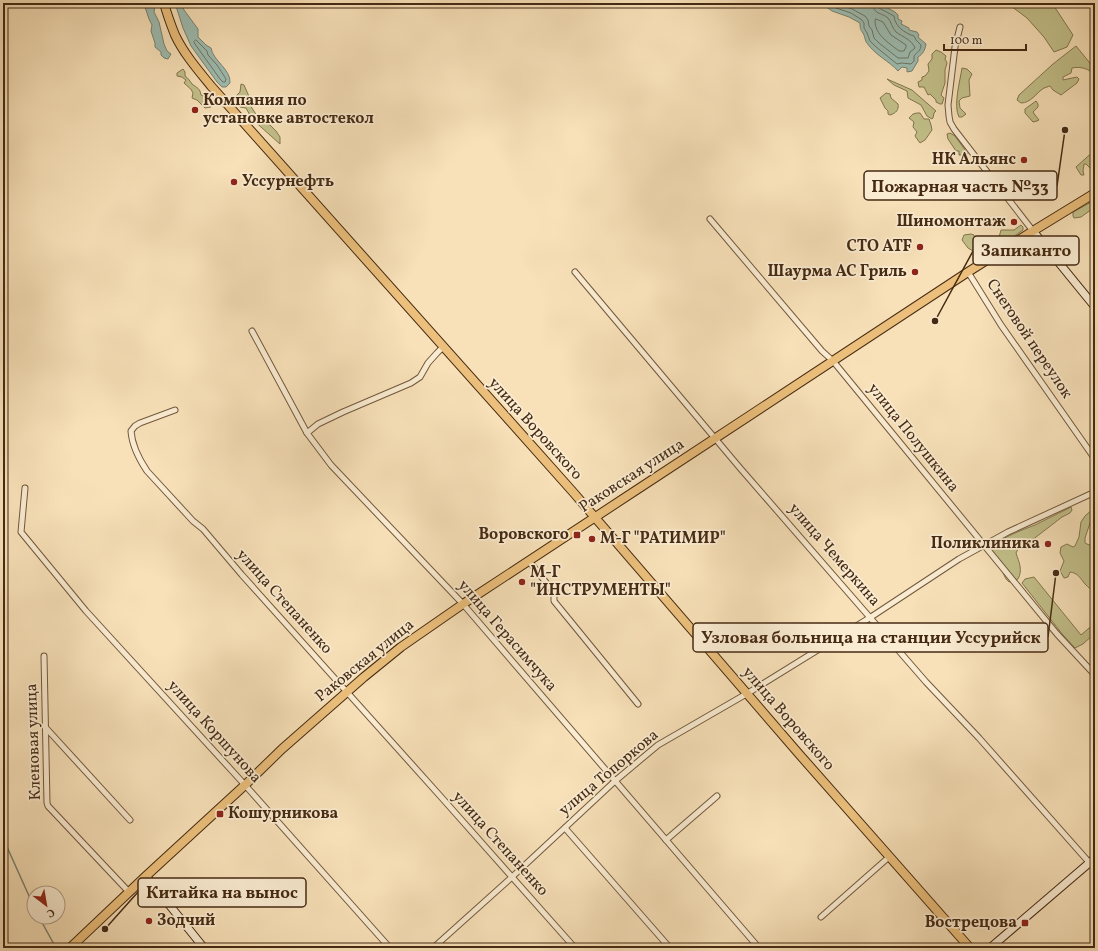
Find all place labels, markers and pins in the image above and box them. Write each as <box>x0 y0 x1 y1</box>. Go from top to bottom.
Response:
place label: Компания по установке автостекол <box>203 90 374 130</box>
marker: Компания по установке автостекол <box>190 105 200 115</box>
place label: НК Альянс <box>932 149 1017 171</box>
marker: НК Альянс <box>1019 155 1029 165</box>
place label: Уссурнефть <box>242 171 334 193</box>
callout: Пожарная часть №33 <box>864 171 1057 200</box>
marker: Уссурнефть <box>229 177 239 187</box>
place label: Шиномонтаж <box>896 211 1006 233</box>
marker: Шиномонтаж <box>1009 217 1019 227</box>
place label: СТО ATF <box>847 236 913 258</box>
callout: Запиканто <box>973 236 1079 265</box>
marker: СТО ATF <box>915 242 925 252</box>
place label: Шаурма АС Гриль <box>768 261 907 283</box>
marker: Шаурма АС Гриль <box>910 267 920 277</box>
place label: Воровского <box>478 524 569 546</box>
place label: М-Г "РАТИМИР" <box>600 528 726 550</box>
marker: Воровского <box>572 530 582 540</box>
place label: Поликлиника <box>931 533 1040 555</box>
marker: М-Г "РАТИМИР" <box>587 534 597 544</box>
marker: Поликлиника <box>1043 539 1053 549</box>
place label: М-Г "ИНСТРУМЕНТЫ" <box>530 562 671 602</box>
marker: М-Г "ИНСТРУМЕНТЫ" <box>517 577 527 587</box>
callout: Узловая больница на станции Уссурийск <box>693 623 1048 652</box>
place label: Кошурникова <box>228 803 339 825</box>
marker: Кошурникова <box>215 809 225 819</box>
callout: Китайка на вынос <box>138 878 306 907</box>
place label: Зодчий <box>157 910 215 932</box>
place label: Вострецова <box>925 912 1017 934</box>
marker: Зодчий <box>144 916 154 926</box>
marker: Вострецова <box>1020 918 1030 928</box>

